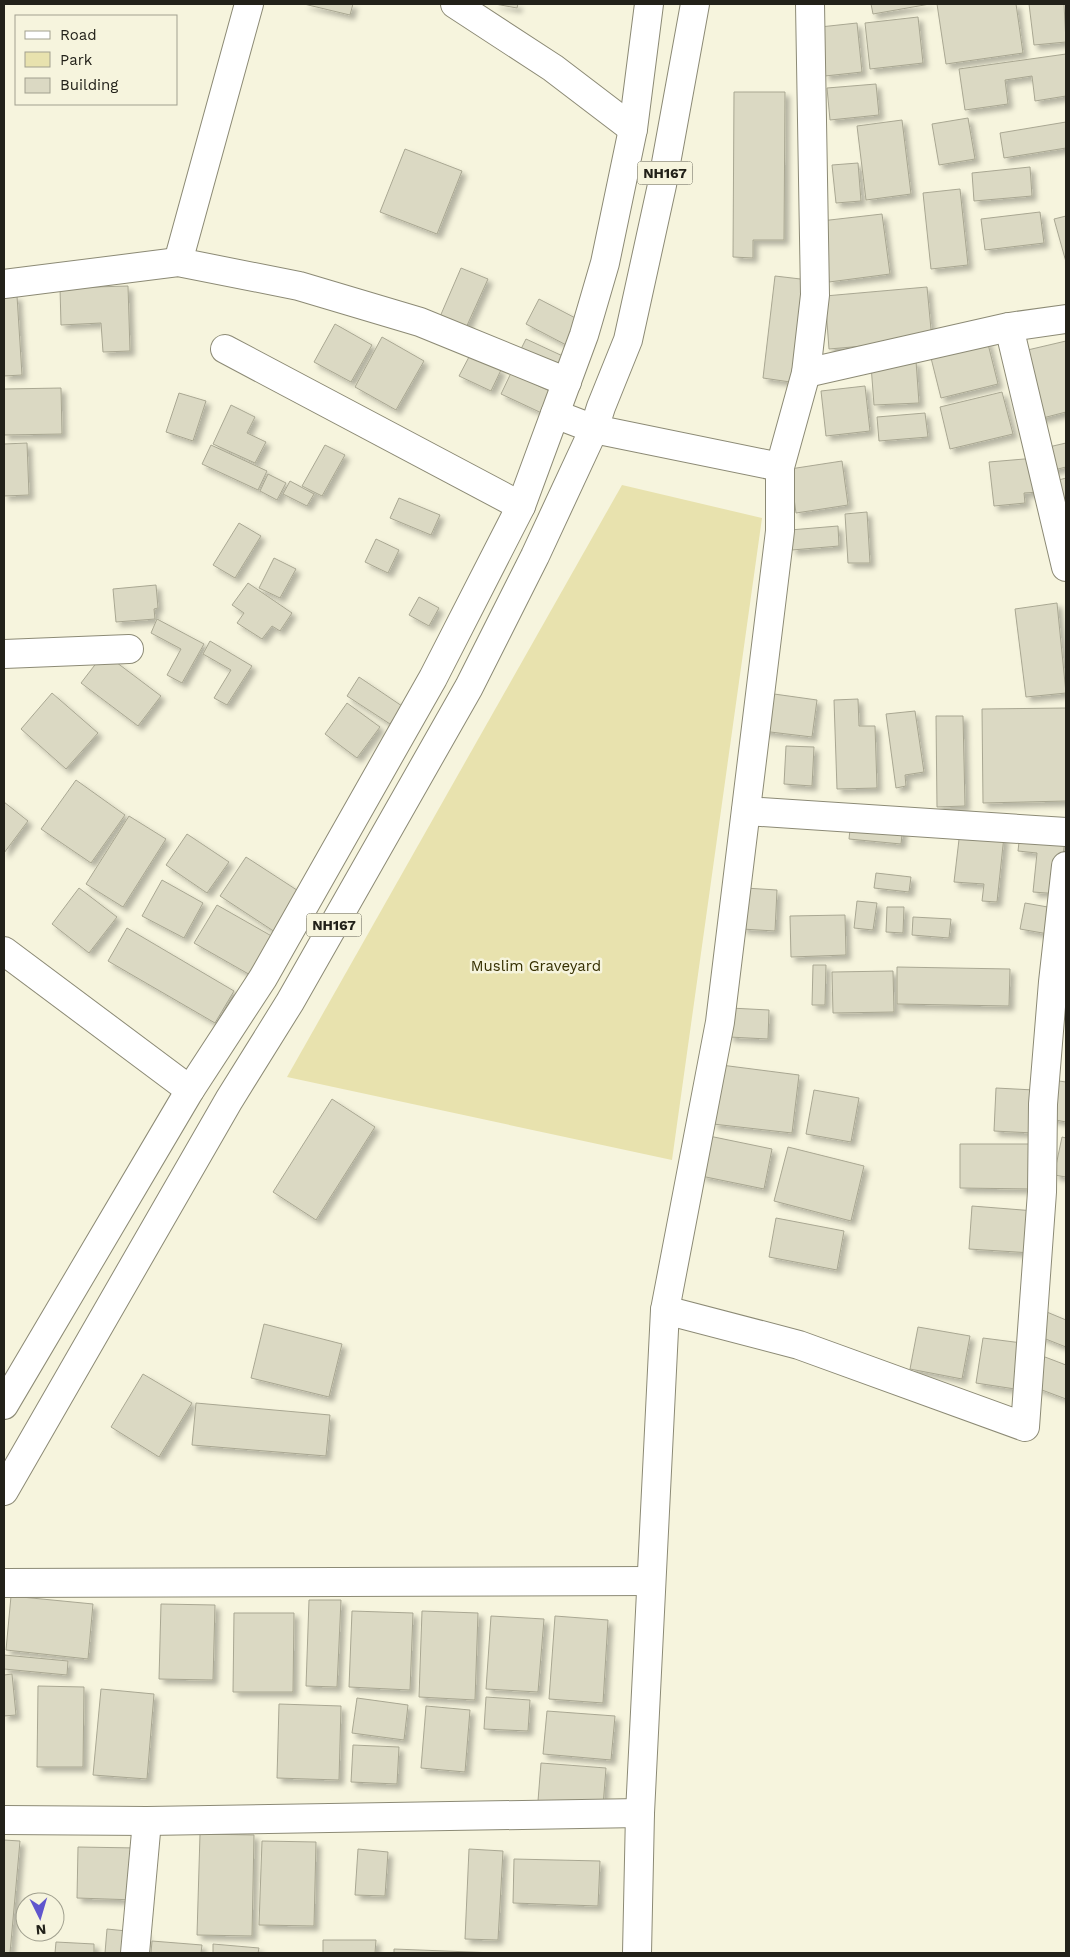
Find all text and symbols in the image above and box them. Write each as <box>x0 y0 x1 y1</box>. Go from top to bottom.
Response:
legend <box>15 15 178 105</box>
text: Road <box>60 26 97 44</box>
text: Park <box>60 51 93 69</box>
text: Building <box>60 76 118 94</box>
road number: NH167 <box>638 162 692 184</box>
road number: NH167 <box>306 914 362 936</box>
park label: Muslim Graveyard <box>471 957 601 975</box>
north arrow <box>15 1892 65 1942</box>
text: N <box>35 1922 47 1938</box>

